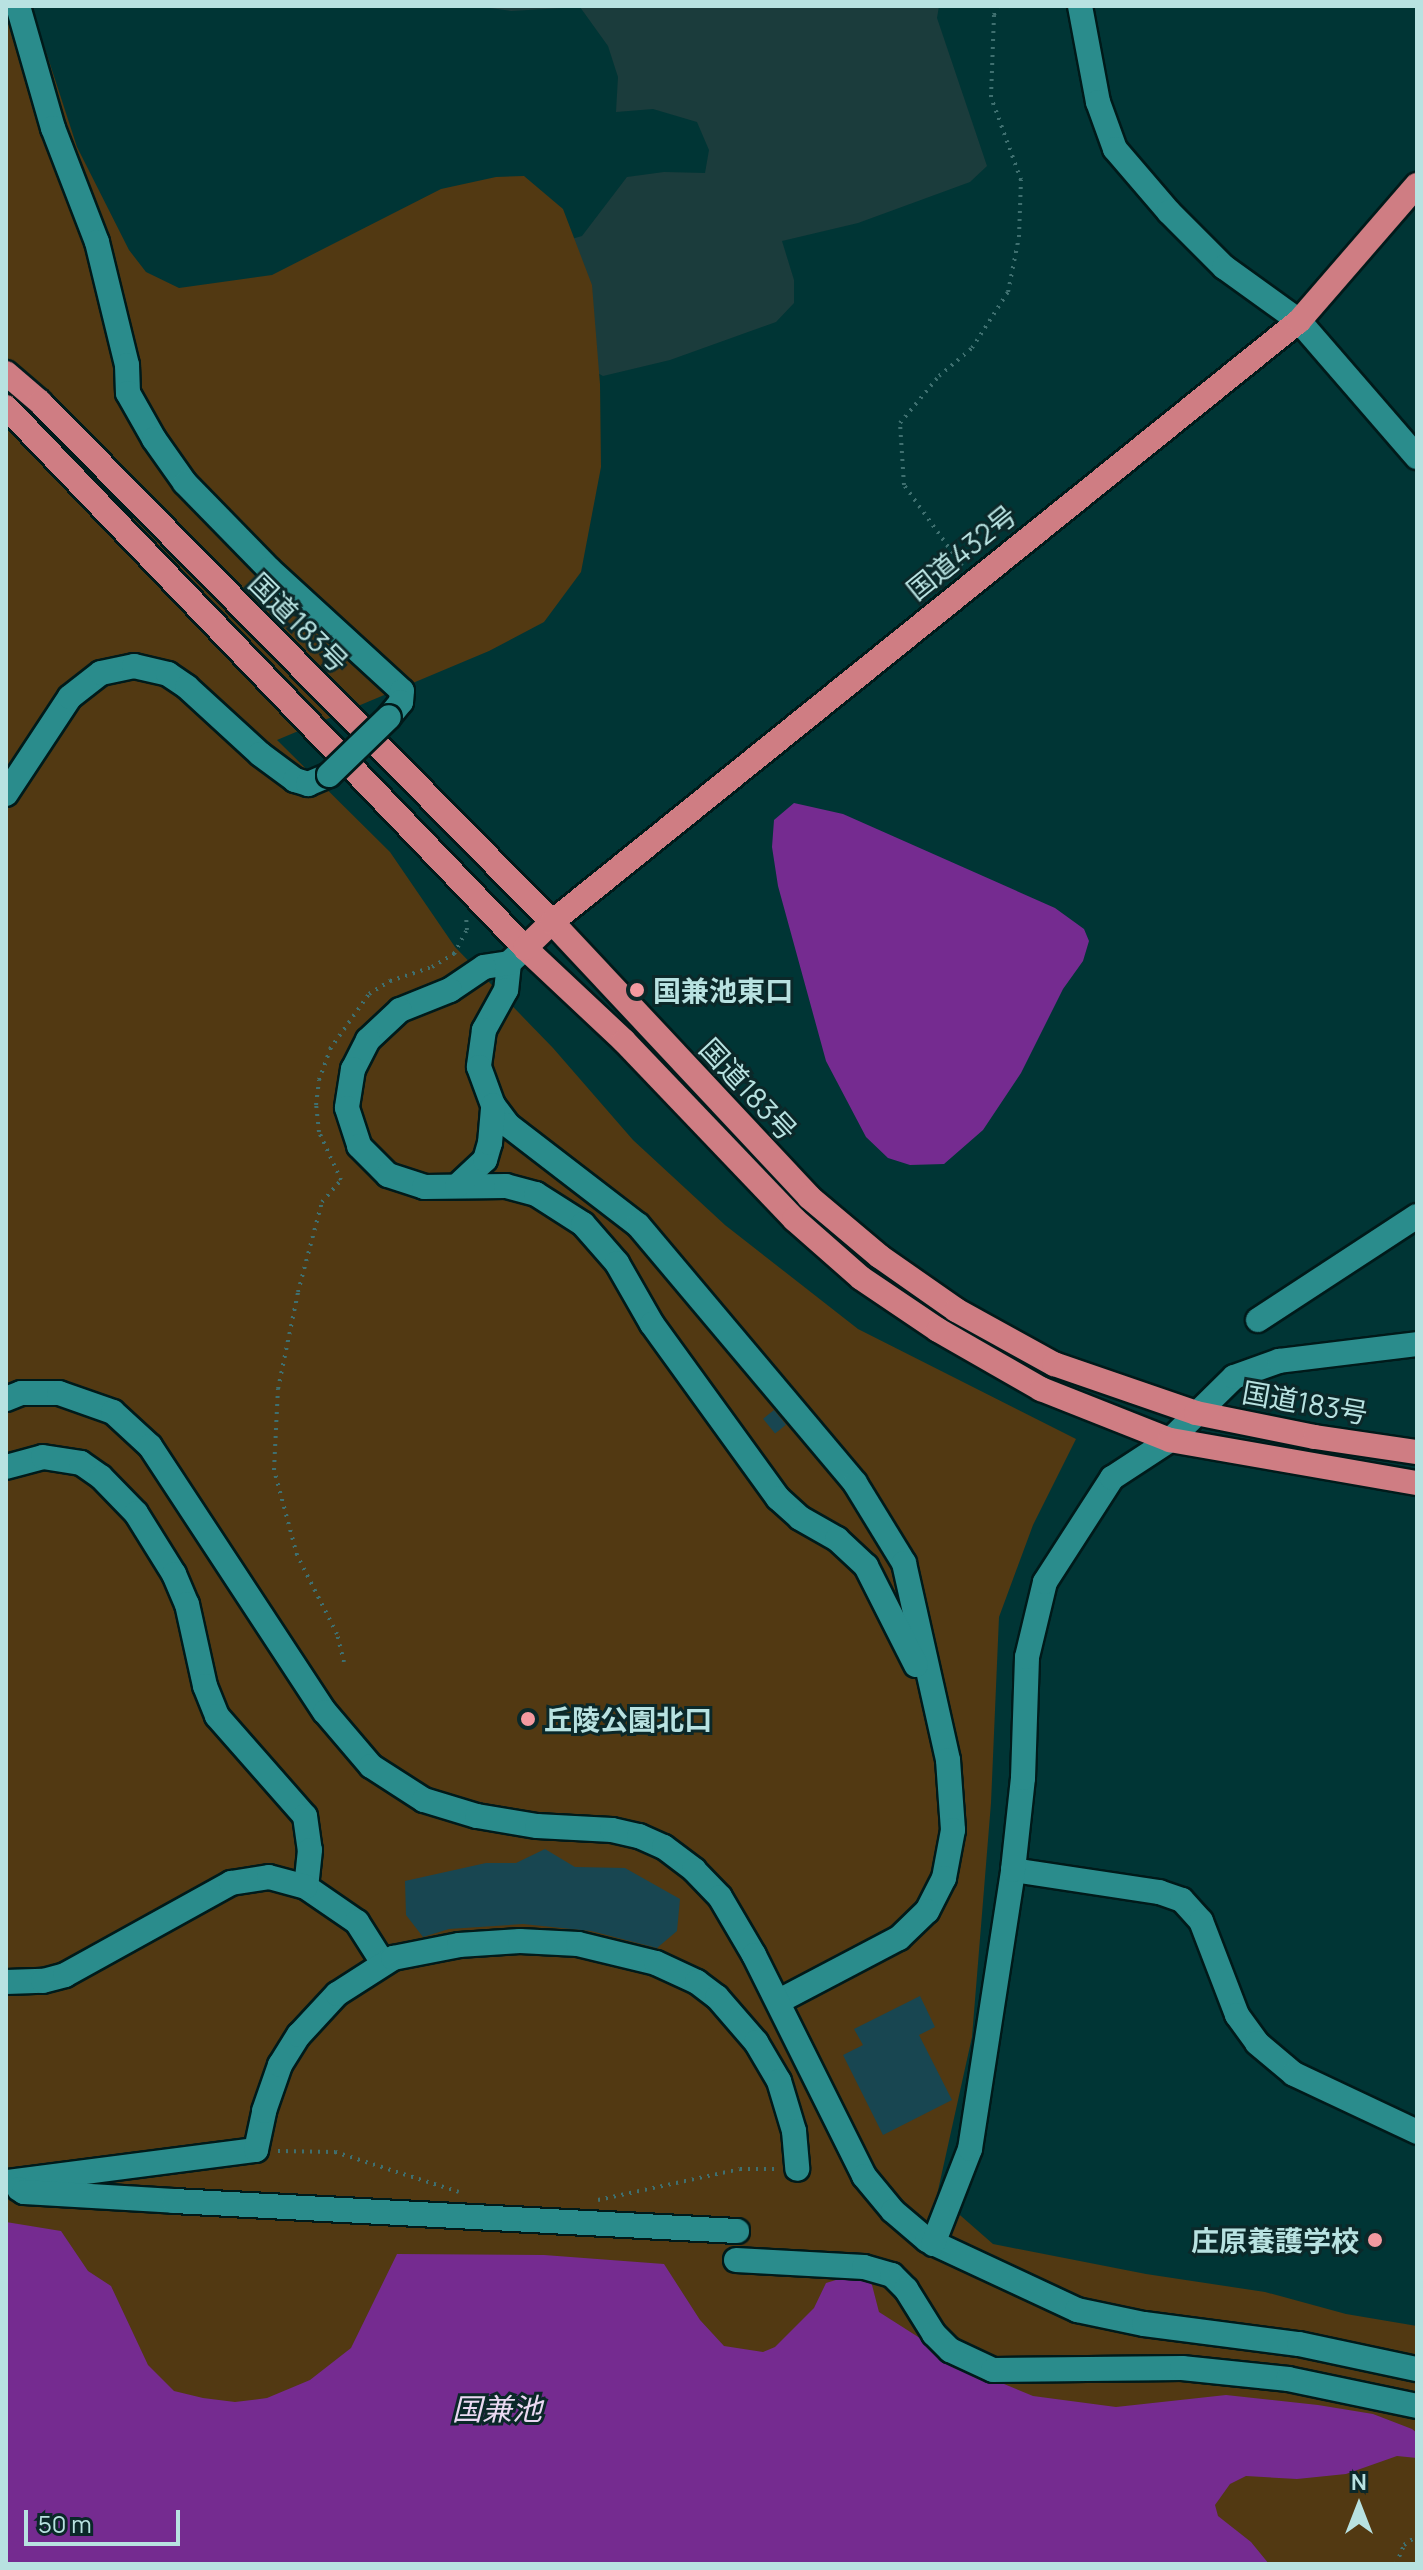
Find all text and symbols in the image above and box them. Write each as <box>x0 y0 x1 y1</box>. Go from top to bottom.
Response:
street label: 国道432号 <box>899 497 1023 607</box>
street label: 国道183号 <box>242 565 356 679</box>
place label: 国兼池東口 <box>653 973 793 1007</box>
marker: 国兼池東口 <box>628 981 646 999</box>
street label: 国道183号 <box>694 1031 804 1147</box>
street label: 国道183号 <box>1240 1374 1370 1430</box>
place label: 丘陵公園北口 <box>544 1702 712 1736</box>
marker: 丘陵公園北口 <box>519 1710 537 1728</box>
place label: 庄原養護学校 <box>1191 2223 1359 2257</box>
marker: 庄原養護学校 <box>1366 2231 1384 2249</box>
water label: 国兼池 <box>452 2391 542 2427</box>
north arrow <box>1319 2466 1399 2546</box>
text: N <box>1351 2467 1367 2497</box>
scale bar <box>28 2494 184 2544</box>
text: 50 m <box>38 2507 92 2540</box>

